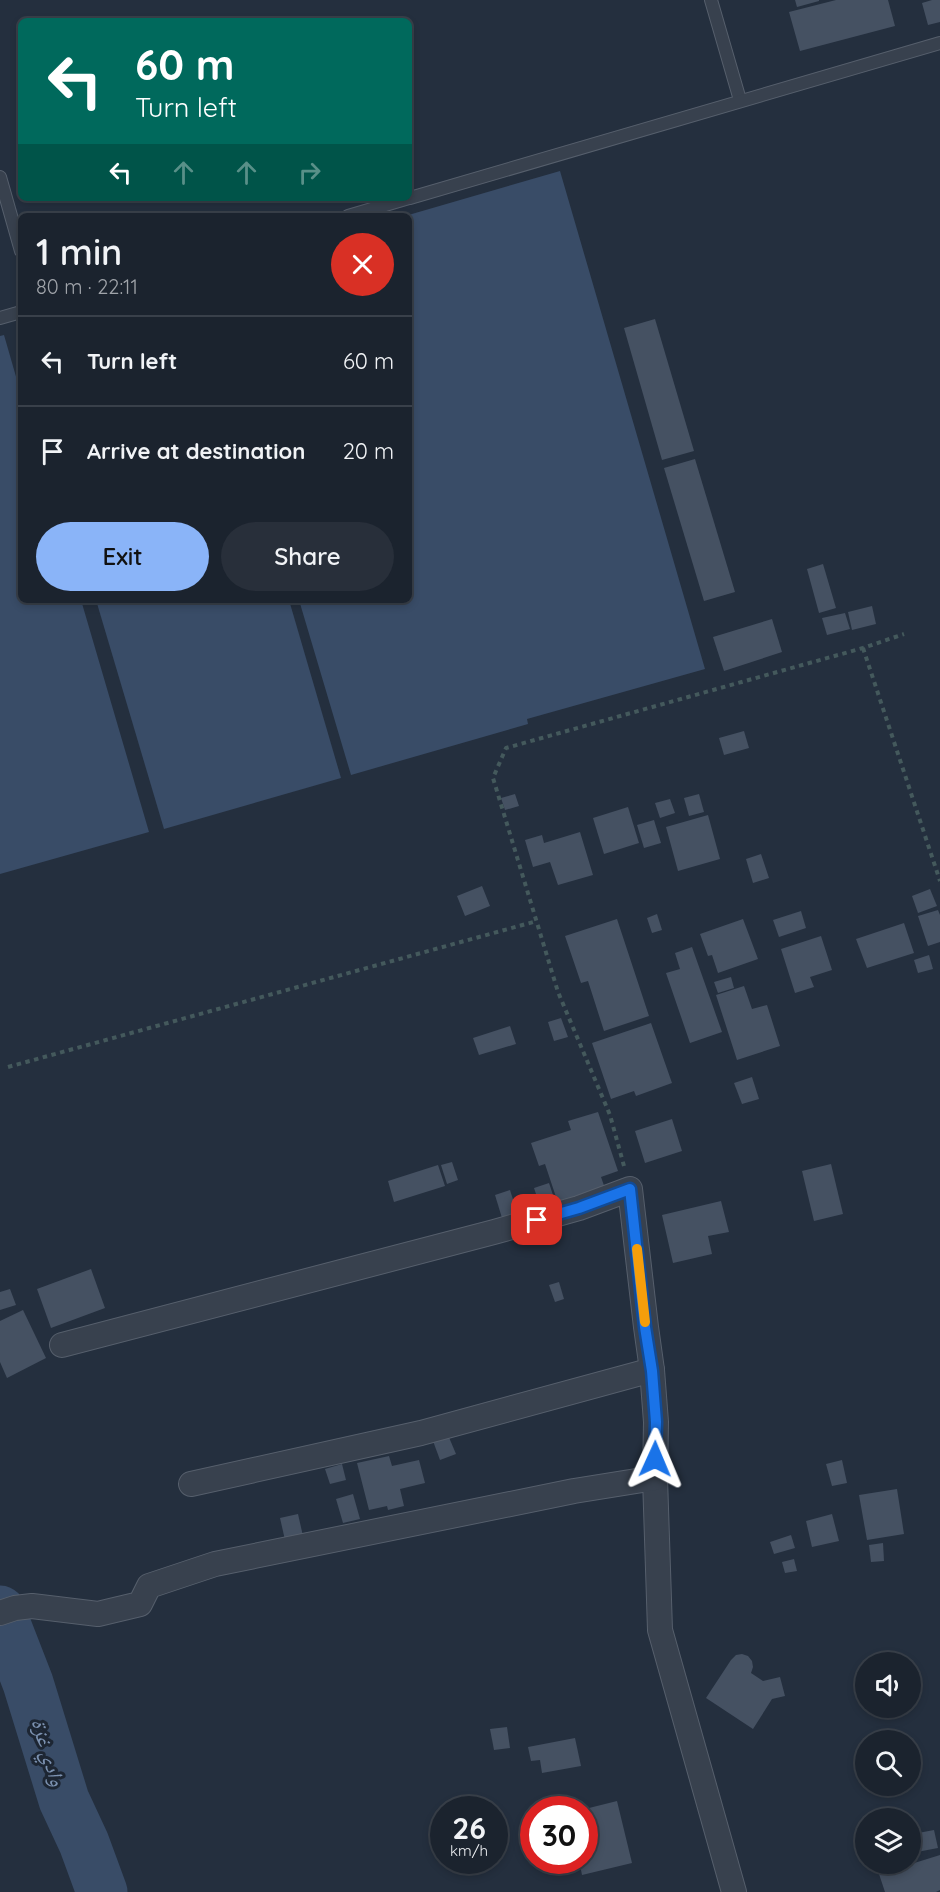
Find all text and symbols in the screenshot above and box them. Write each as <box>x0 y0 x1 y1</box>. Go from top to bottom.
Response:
text: 60 m <box>135 38 235 91</box>
icon: left <box>36 42 114 120</box>
text: Turn left <box>135 90 237 124</box>
icon: left <box>104 156 137 189</box>
icon: ahead <box>167 156 200 189</box>
icon: ahead <box>230 156 263 189</box>
icon: right <box>293 156 326 189</box>
text: 1 min <box>36 229 122 274</box>
button: close <box>331 233 394 296</box>
text: 80 m · 22:11 <box>36 274 138 299</box>
icon: left <box>36 345 69 378</box>
text: Turn left <box>87 347 177 375</box>
text: 60 m <box>343 347 394 375</box>
icon: arrive <box>36 435 69 468</box>
text: Arrive at destination <box>87 437 305 465</box>
text: 20 m <box>343 437 394 465</box>
button: Exit <box>36 522 209 591</box>
button: Share <box>221 522 394 591</box>
pin <box>511 1194 562 1245</box>
icon: arrive <box>520 1203 553 1236</box>
position arrow <box>623 1427 687 1491</box>
map controls <box>855 1652 921 1874</box>
button: sound <box>855 1652 921 1718</box>
water label: وادي غزة <box>22 1715 72 1791</box>
button: search <box>855 1730 921 1796</box>
speed limit sign: 30 <box>520 1796 598 1874</box>
button: layers <box>855 1808 921 1874</box>
text: 26 <box>452 1809 486 1847</box>
text: km/h <box>450 1841 488 1860</box>

